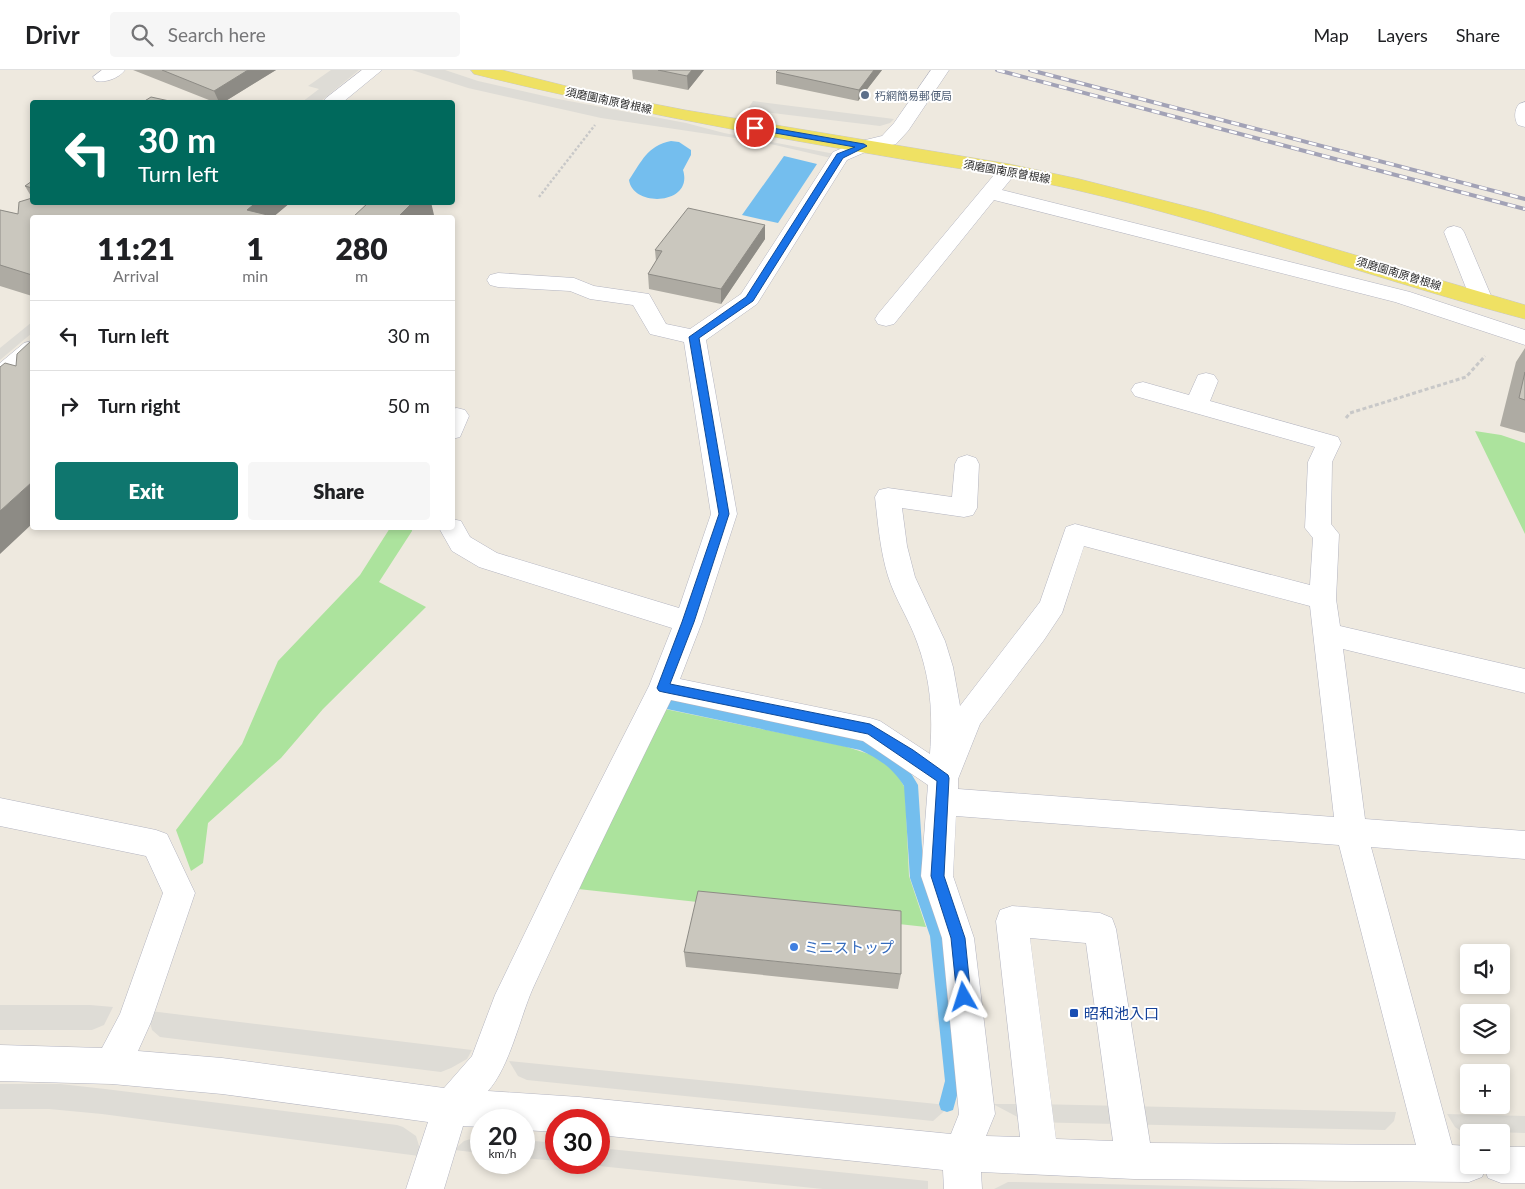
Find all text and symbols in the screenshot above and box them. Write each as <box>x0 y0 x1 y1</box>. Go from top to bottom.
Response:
search box <box>110 12 460 57</box>
text: Drivr <box>25 20 80 49</box>
icon: search <box>128 21 156 49</box>
text: Search here <box>168 23 266 46</box>
text: Map <box>1313 24 1349 46</box>
text: Layers <box>1377 24 1428 46</box>
text: Share <box>1456 24 1500 46</box>
street label: 須磨園南原曽根線 <box>565 84 653 116</box>
marker: 朽網簡易郵便局 <box>859 89 871 101</box>
place label: 朽網簡易郵便局 <box>875 89 952 102</box>
pin <box>734 107 776 149</box>
icon: arrive <box>741 114 769 142</box>
text: 30 m <box>138 118 216 160</box>
icon: left <box>55 120 120 185</box>
street label: 須磨園南原曽根線 <box>963 157 1051 185</box>
text: Turn left <box>138 160 219 187</box>
text: 11:21 <box>97 230 175 266</box>
text: 1 <box>246 230 264 266</box>
text: 280 <box>335 230 388 266</box>
street label: 須磨園南原曽根線 <box>1355 254 1443 292</box>
text: Arrival <box>113 266 159 285</box>
text: min <box>242 266 268 285</box>
text: m <box>355 266 368 285</box>
icon: left <box>55 322 83 350</box>
text: Turn left <box>98 324 169 347</box>
text: 30 m <box>387 324 430 347</box>
icon: right <box>55 392 83 420</box>
text: Turn right <box>98 394 180 417</box>
text: 50 m <box>387 394 430 417</box>
button: Exit <box>55 462 238 520</box>
button: Share <box>248 462 430 520</box>
place label: ミニストップ <box>804 938 894 956</box>
marker: ミニストップ <box>788 941 800 953</box>
map controls <box>1460 944 1510 1174</box>
button: sound <box>1460 944 1510 994</box>
position arrow <box>937 970 989 1022</box>
place label: 昭和池入口 <box>1084 1004 1159 1022</box>
button: layers <box>1460 1004 1510 1054</box>
marker: 昭和池入口 <box>1068 1007 1080 1019</box>
button: + <box>1460 1064 1510 1114</box>
speed limit sign: 30 <box>545 1109 610 1174</box>
text: 20 <box>488 1120 517 1150</box>
button: − <box>1460 1124 1510 1174</box>
text: km/h <box>488 1146 517 1161</box>

